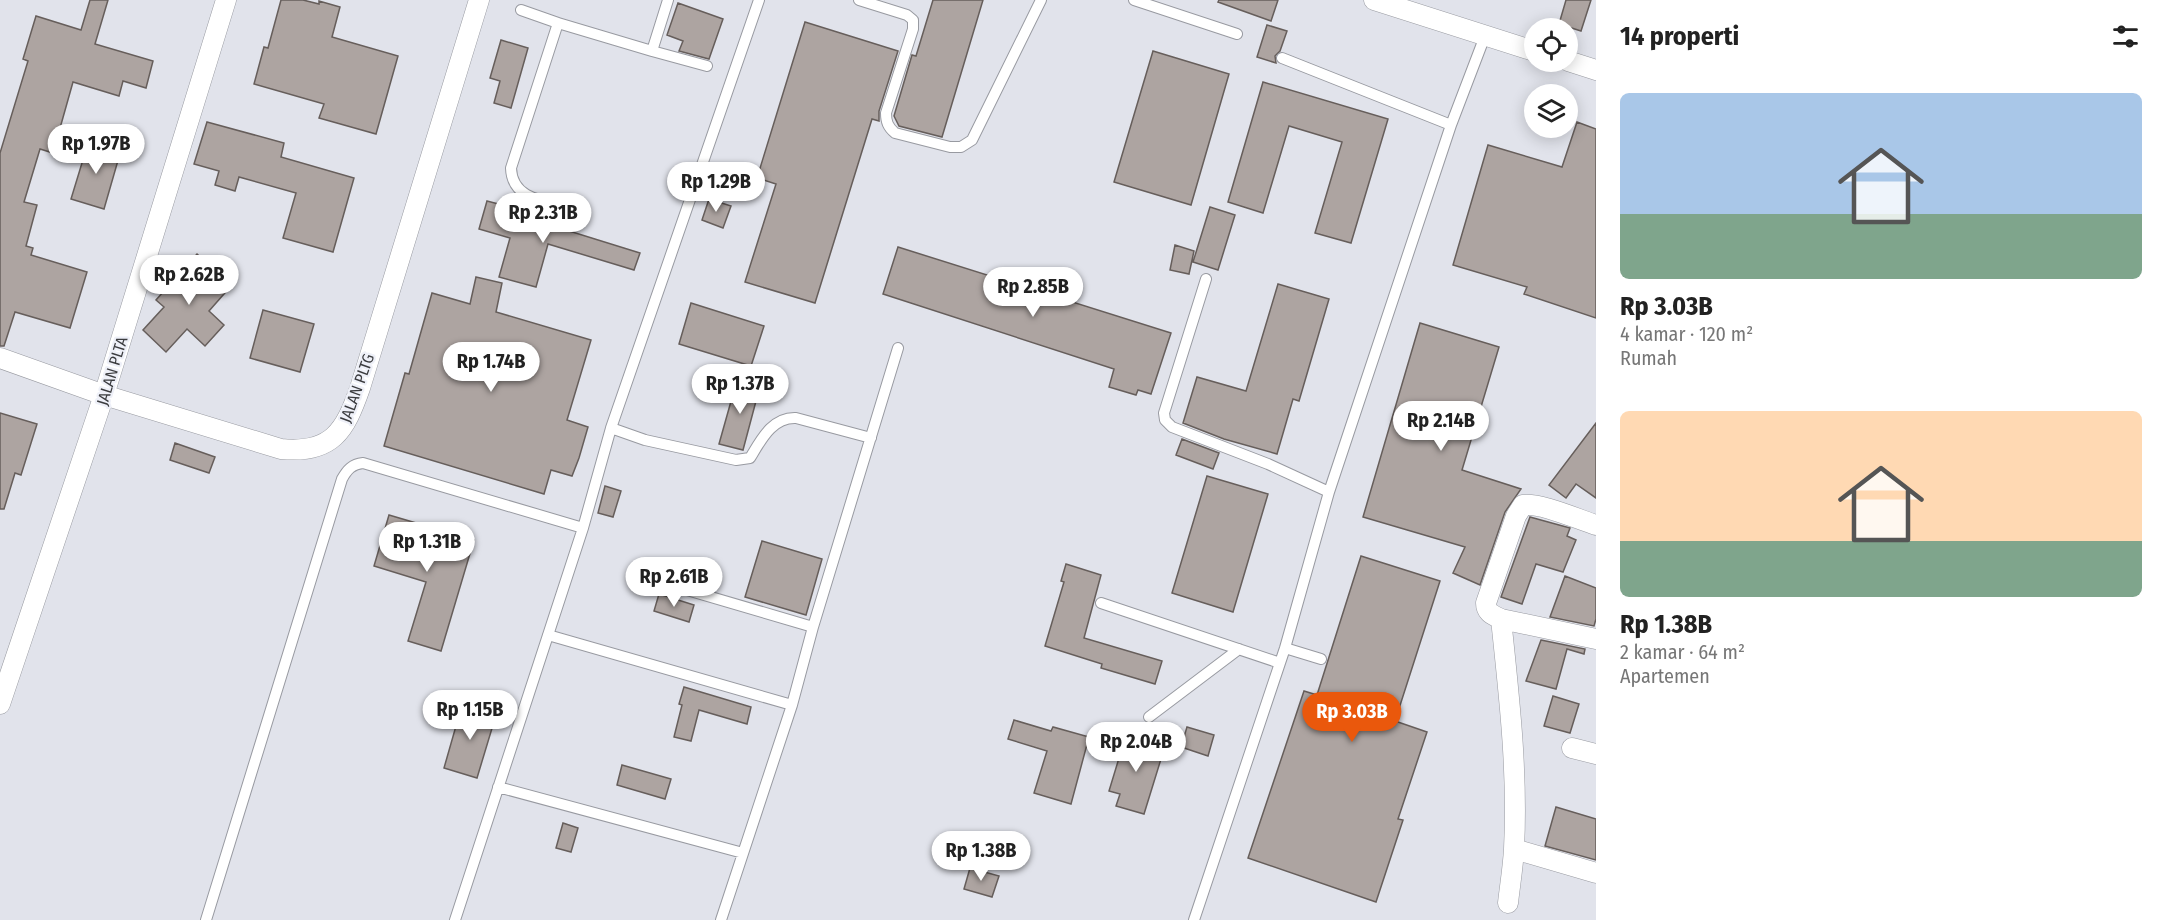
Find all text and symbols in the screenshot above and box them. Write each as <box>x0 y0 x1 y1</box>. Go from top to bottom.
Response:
map controls <box>1524 18 1578 138</box>
button: locate <box>1524 18 1578 72</box>
icon: filters <box>2109 20 2142 53</box>
text: 14 properti <box>1620 21 1739 52</box>
button: layers <box>1524 84 1578 138</box>
pin: Rp 1.97B <box>34 124 158 175</box>
text: Rp 1.97B <box>62 131 130 155</box>
icon: home <box>1827 132 1935 240</box>
pin: Rp 1.29B <box>654 162 778 213</box>
text: Rp 1.29B <box>681 169 751 193</box>
pin: Rp 2.31B <box>481 193 605 244</box>
text: Rp 2.31B <box>508 200 578 224</box>
pin: Rp 2.62B <box>127 255 251 306</box>
text: Rp 2.62B <box>154 262 224 286</box>
pin: Rp 2.85B <box>971 267 1095 318</box>
text: Rp 2.85B <box>997 274 1069 298</box>
text: Rp 3.03B <box>1620 291 1713 322</box>
text: 4 kamar · 120 m² <box>1620 322 1753 346</box>
street label: JALAN PLTA <box>93 334 132 408</box>
pin: Rp 1.74B <box>429 342 553 393</box>
text: Rumah <box>1620 346 1677 370</box>
text: Rp 1.74B <box>457 349 525 373</box>
street label: JALAN PLTG <box>336 351 378 425</box>
pin: Rp 1.37B <box>678 364 802 415</box>
text: Rp 1.37B <box>706 371 774 395</box>
pin: Rp 2.14B <box>1379 401 1503 452</box>
text: Rp 2.14B <box>1407 408 1475 432</box>
icon: home <box>1827 450 1935 558</box>
pin: Rp 1.31B <box>365 522 489 573</box>
text: Rp 1.31B <box>393 529 461 553</box>
pin: Rp 2.61B <box>612 557 736 608</box>
text: Rp 2.61B <box>640 564 708 588</box>
text: Rp 1.38B <box>1620 609 1712 640</box>
text: 2 kamar · 64 m² <box>1620 640 1745 664</box>
text: Apartemen <box>1620 664 1710 688</box>
pin: Rp 1.15B <box>408 690 532 741</box>
pin: Rp 3.03B <box>1290 692 1414 743</box>
text: Rp 1.15B <box>437 697 503 721</box>
text: Rp 3.03B <box>1316 699 1388 723</box>
pin: Rp 2.04B <box>1074 722 1198 773</box>
text: Rp 2.04B <box>1100 729 1172 753</box>
pin: Rp 1.38B <box>919 831 1043 882</box>
text: Rp 1.38B <box>946 838 1016 862</box>

